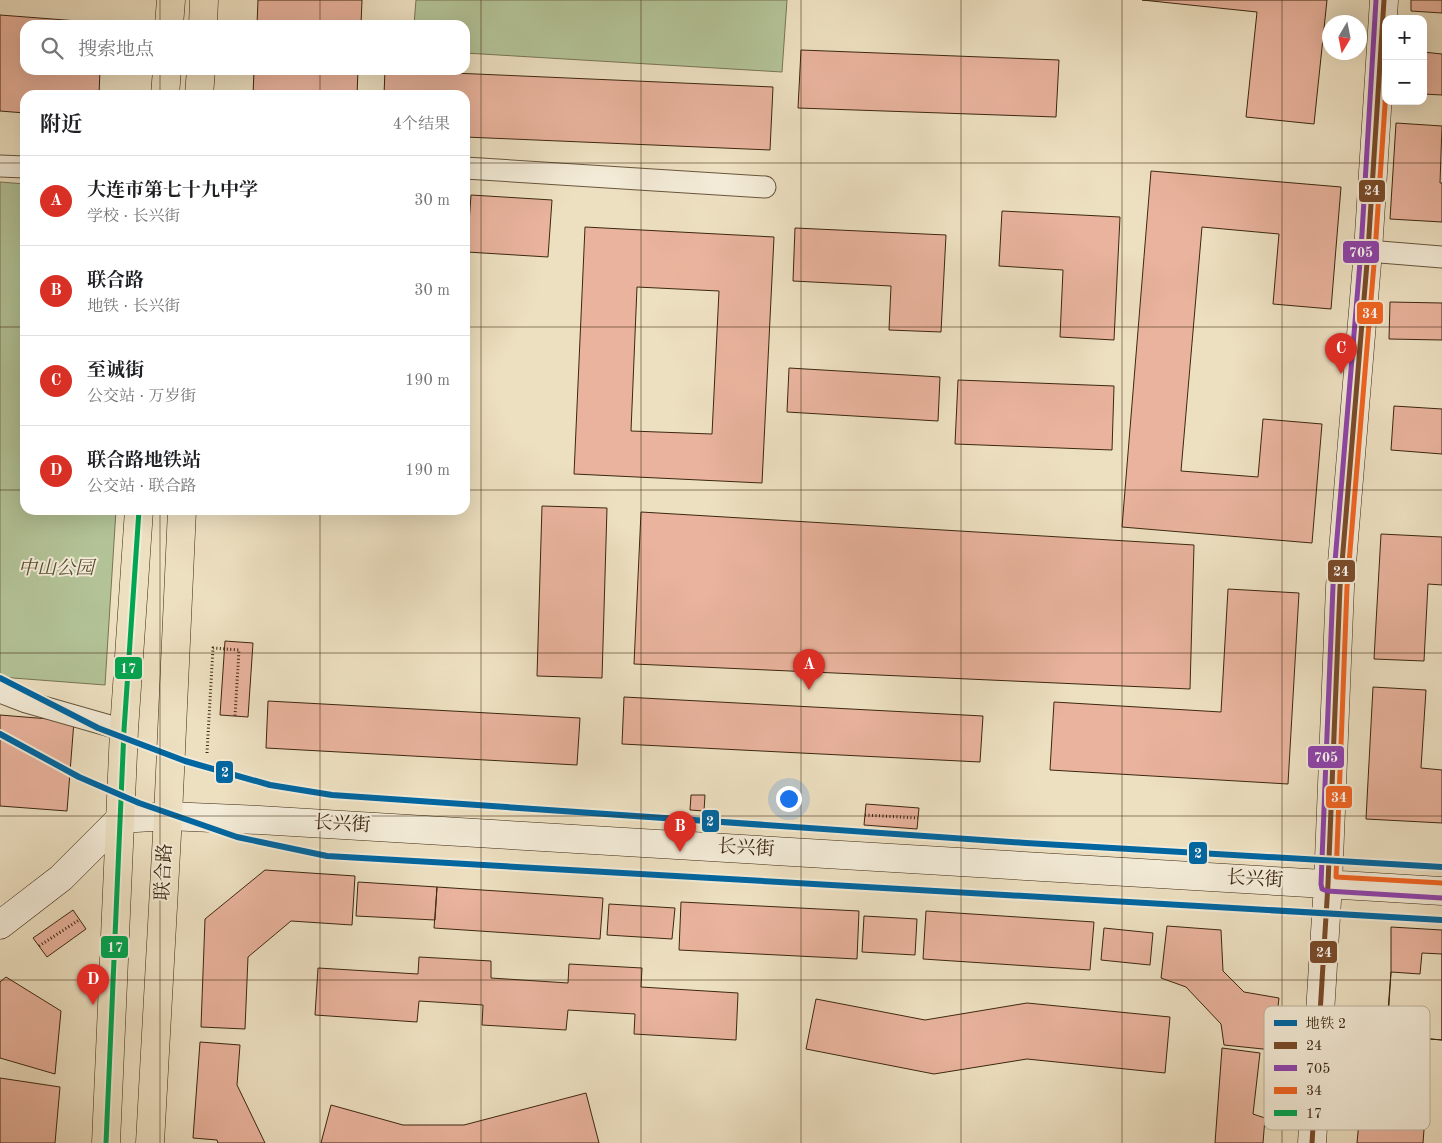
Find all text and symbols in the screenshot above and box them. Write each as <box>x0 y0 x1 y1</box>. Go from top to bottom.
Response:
north arrow <box>1322 15 1367 60</box>
map controls <box>1382 15 1427 105</box>
button: + <box>1382 15 1427 60</box>
search box <box>20 20 470 75</box>
icon: search <box>38 34 66 62</box>
text: 搜索地点 <box>78 41 154 60</box>
button: − <box>1382 60 1427 105</box>
text: 附近 <box>40 115 82 136</box>
text: 4个结果 <box>393 117 450 133</box>
line badge: 24 <box>1358 179 1386 203</box>
text: 大连市第七十九中学 <box>87 182 258 201</box>
text: 24 <box>1364 184 1380 198</box>
text: A <box>50 193 62 209</box>
text: 30 m <box>414 193 450 209</box>
text: 学校 · 长兴街 <box>87 209 180 225</box>
line badge: 705 <box>1342 240 1380 264</box>
text: 705 <box>1349 246 1373 260</box>
text: 联合路 <box>87 272 144 291</box>
text: B <box>50 283 62 299</box>
text: 30 m <box>414 283 450 299</box>
text: 地铁 · 长兴街 <box>87 299 180 315</box>
line badge: 34 <box>1356 301 1384 325</box>
text: 34 <box>1362 307 1378 321</box>
pin: C <box>1325 333 1357 374</box>
text: 至诚街 <box>87 362 144 381</box>
text: C <box>51 373 61 389</box>
text: 190 m <box>405 373 450 389</box>
text: 公交站 · 万岁街 <box>87 389 196 405</box>
text: 联合路地铁站 <box>87 452 201 471</box>
text: D <box>50 463 62 479</box>
text: 190 m <box>405 463 450 479</box>
text: 公交站 · 联合路 <box>87 479 196 495</box>
park label: 中山公园 <box>18 558 97 579</box>
line badge: 24 <box>1327 559 1356 583</box>
text: 24 <box>1333 565 1349 579</box>
pin: A <box>793 649 825 690</box>
line badge: 17 <box>114 656 143 680</box>
text: 17 <box>120 662 136 676</box>
line badge: 705 <box>1307 745 1345 769</box>
text: 705 <box>1314 751 1338 765</box>
line badge: 2 <box>215 760 234 784</box>
text: 2 <box>221 766 229 780</box>
line badge: 34 <box>1325 785 1353 809</box>
your location <box>776 786 802 812</box>
text: 34 <box>1331 791 1347 805</box>
line badge: 2 <box>701 809 720 833</box>
pin: B <box>664 811 696 852</box>
street label: 长兴街 <box>313 812 371 836</box>
text: 2 <box>706 815 714 829</box>
street label: 长兴街 <box>717 836 775 860</box>
line badge: 2 <box>1188 841 1208 865</box>
street label: 联合路 <box>152 843 176 901</box>
text: 2 <box>1194 847 1202 861</box>
street label: 长兴街 <box>1226 867 1284 891</box>
line badge: 17 <box>100 935 129 959</box>
line badge: 24 <box>1309 940 1338 964</box>
text: 17 <box>107 941 123 955</box>
text: 24 <box>1316 946 1332 960</box>
pin: D <box>77 964 109 1005</box>
legend <box>1264 1006 1430 1130</box>
text: 地铁 2 <box>1306 1016 1346 1031</box>
text: 24 <box>1306 1039 1322 1053</box>
text: 705 <box>1306 1062 1330 1076</box>
text: 34 <box>1306 1084 1322 1098</box>
text: 17 <box>1306 1107 1322 1121</box>

